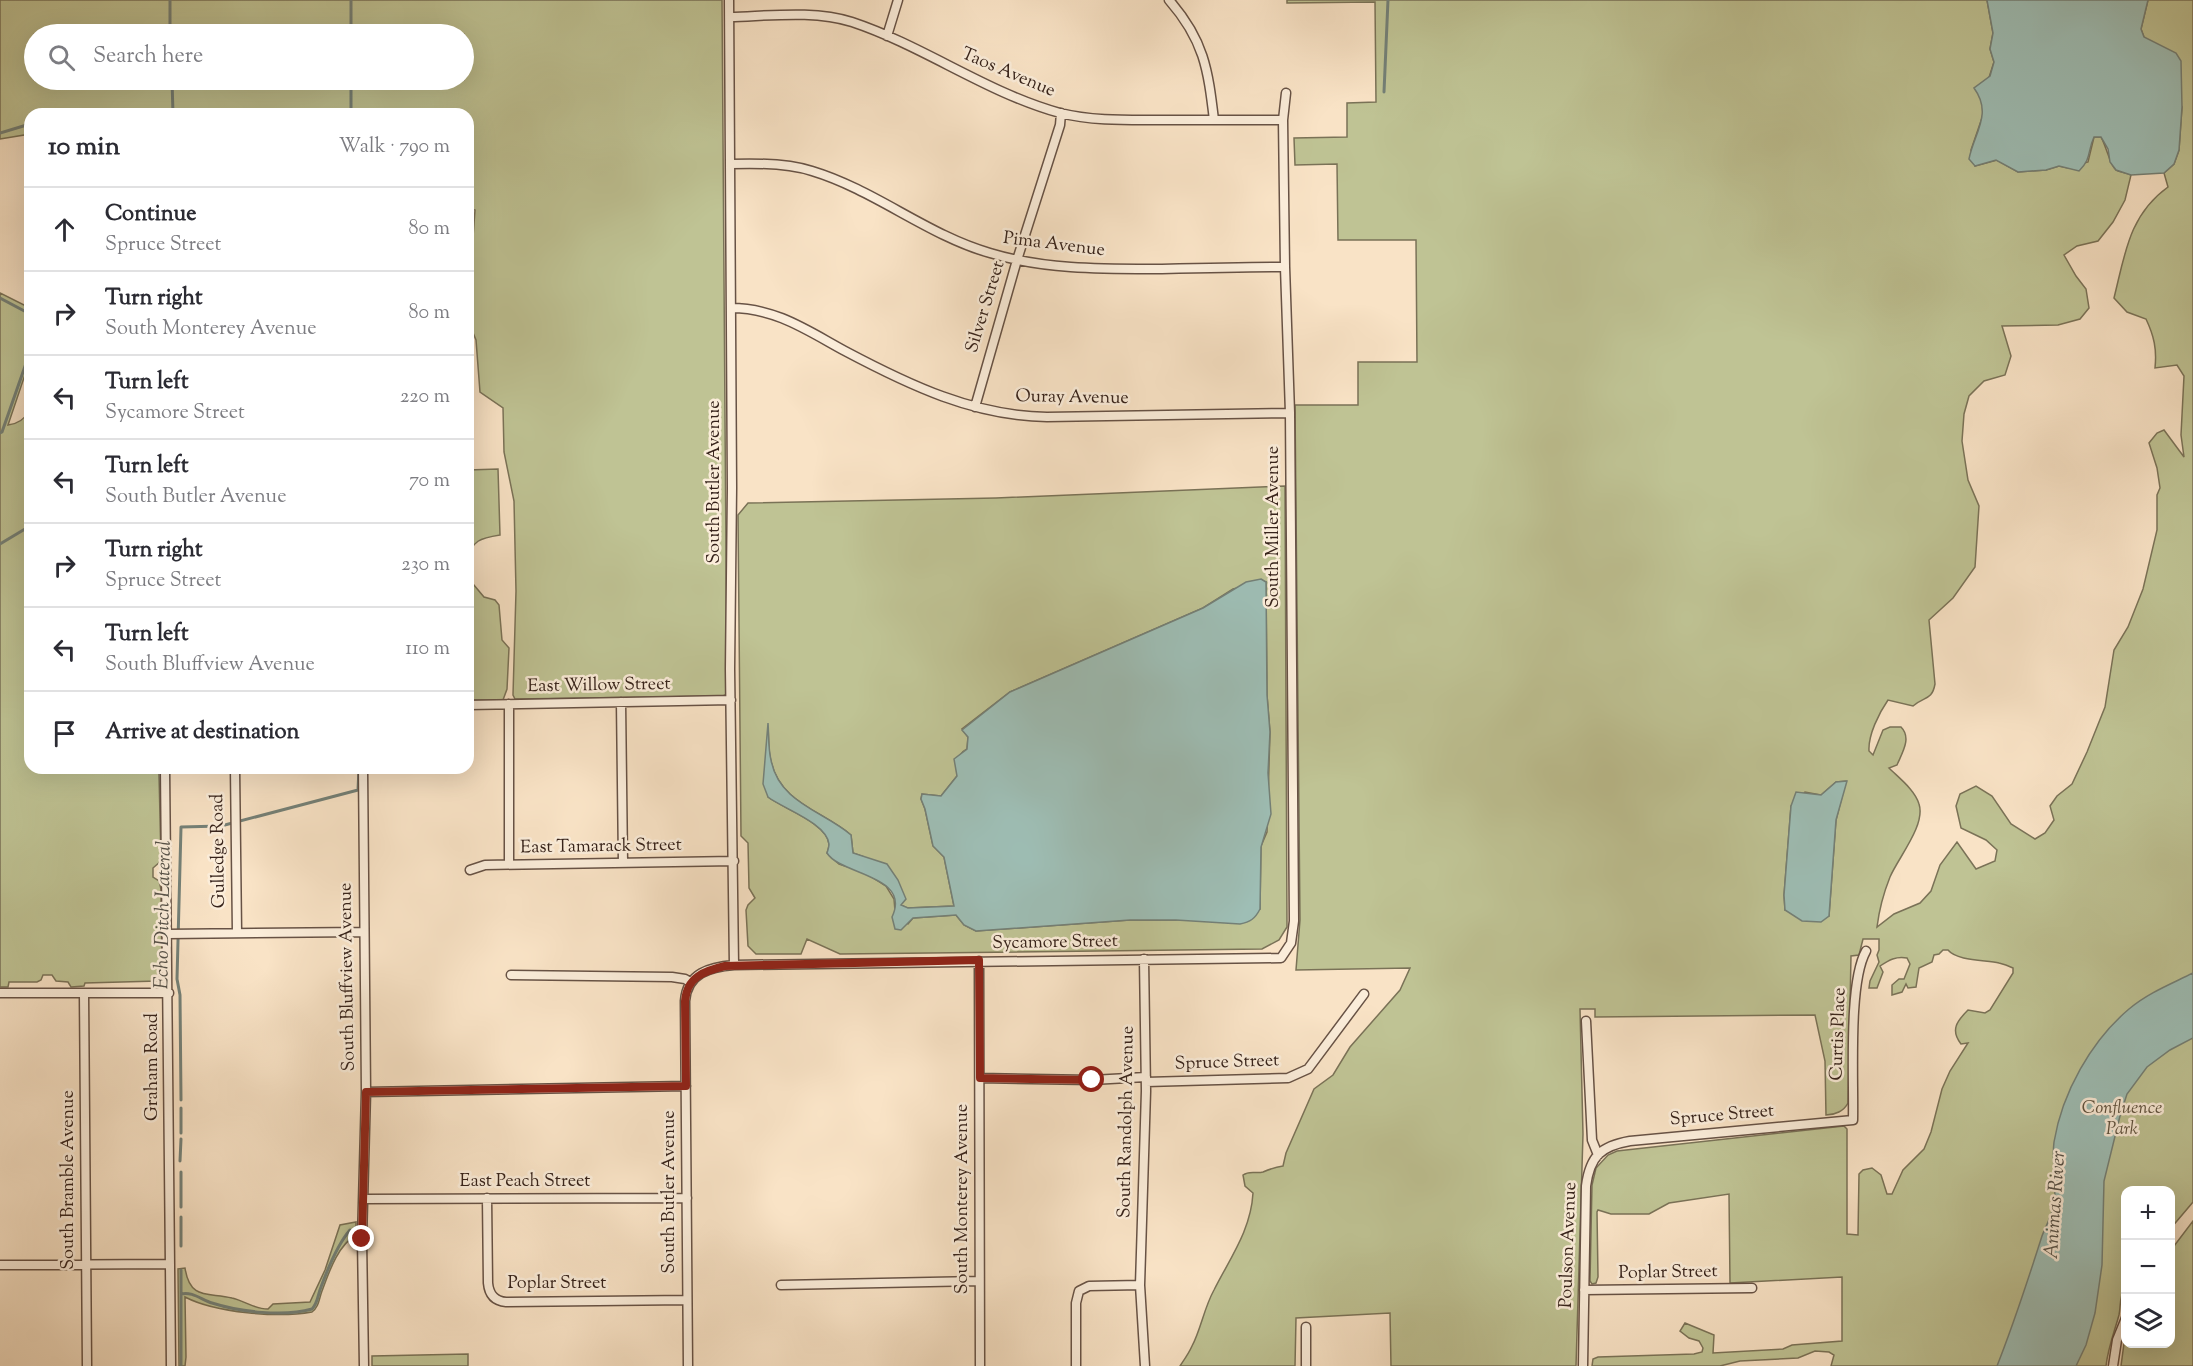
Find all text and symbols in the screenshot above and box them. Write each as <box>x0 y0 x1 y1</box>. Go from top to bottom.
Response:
search box <box>24 24 474 90</box>
icon: search <box>45 41 78 74</box>
text: Search here <box>93 41 203 73</box>
street label: Taos Avenue <box>957 41 1059 105</box>
text: 10 min <box>48 129 120 166</box>
text: Walk · 790 m <box>339 133 450 162</box>
text: Continue <box>105 199 196 231</box>
icon: ahead <box>48 213 81 246</box>
text: 80 m <box>409 215 450 244</box>
street label: Pima Avenue <box>1002 226 1106 264</box>
text: Spruce Street <box>105 231 221 260</box>
street label: Silver Street <box>960 258 1012 356</box>
text: Turn right <box>105 283 202 315</box>
icon: right <box>48 297 81 330</box>
text: 80 m <box>409 299 450 328</box>
text: South Monterey Avenue <box>105 315 317 344</box>
text: Turn left <box>105 367 188 399</box>
icon: left <box>48 381 81 414</box>
text: 220 m <box>400 383 450 412</box>
street label: Ouray Avenue <box>1015 384 1129 412</box>
text: Sycamore Street <box>105 399 245 428</box>
street label: South Butler Avenue <box>702 400 728 564</box>
street label: South Miller Avenue <box>1261 446 1287 608</box>
text: Turn left <box>105 451 188 483</box>
icon: left <box>48 465 81 498</box>
text: 70 m <box>409 467 450 496</box>
text: South Butler Avenue <box>105 483 286 512</box>
text: Turn right <box>105 535 202 567</box>
icon: right <box>48 549 81 582</box>
text: 230 m <box>401 551 450 580</box>
text: Spruce Street <box>105 567 221 596</box>
text: Turn left <box>105 619 188 651</box>
icon: left <box>48 633 81 666</box>
text: 110 m <box>405 635 450 664</box>
text: South Bluffview Avenue <box>105 651 315 680</box>
street label: East Willow Street <box>527 672 671 700</box>
icon: arrive <box>48 717 81 750</box>
text: Arrive at destination <box>105 717 300 749</box>
street label: Gulledge Road <box>205 793 233 909</box>
street label: East Tamarack Street <box>520 833 682 861</box>
water label: Echo Ditch Lateral <box>148 840 180 990</box>
street label: South Bluffview Avenue <box>333 882 363 1072</box>
street label: Sycamore Street <box>992 929 1118 957</box>
street label: Curtis Place <box>1824 987 1854 1081</box>
street label: Graham Road <box>140 1013 166 1121</box>
street label: South Randolph Avenue <box>1112 1026 1142 1218</box>
street label: Spruce Street <box>1174 1048 1280 1078</box>
route start <box>1078 1066 1104 1092</box>
street label: South Bramble Avenue <box>56 1090 82 1270</box>
park label: Confluence Park <box>2082 1096 2162 1143</box>
street label: Spruce Street <box>1669 1098 1775 1134</box>
street label: South Monterey Avenue <box>950 1104 976 1294</box>
street label: South Butler Avenue <box>657 1110 683 1274</box>
water label: Animas River <box>2038 1150 2074 1260</box>
street label: East Peach Street <box>460 1169 590 1195</box>
street label: Poulson Avenue <box>1554 1182 1584 1308</box>
map controls <box>2121 1186 2175 1348</box>
button: + <box>2121 1186 2175 1240</box>
route end <box>348 1225 374 1251</box>
button: − <box>2121 1240 2175 1294</box>
street label: Poplar Street <box>1618 1259 1718 1287</box>
street label: Poplar Street <box>507 1271 607 1297</box>
button: layers <box>2121 1294 2175 1348</box>

